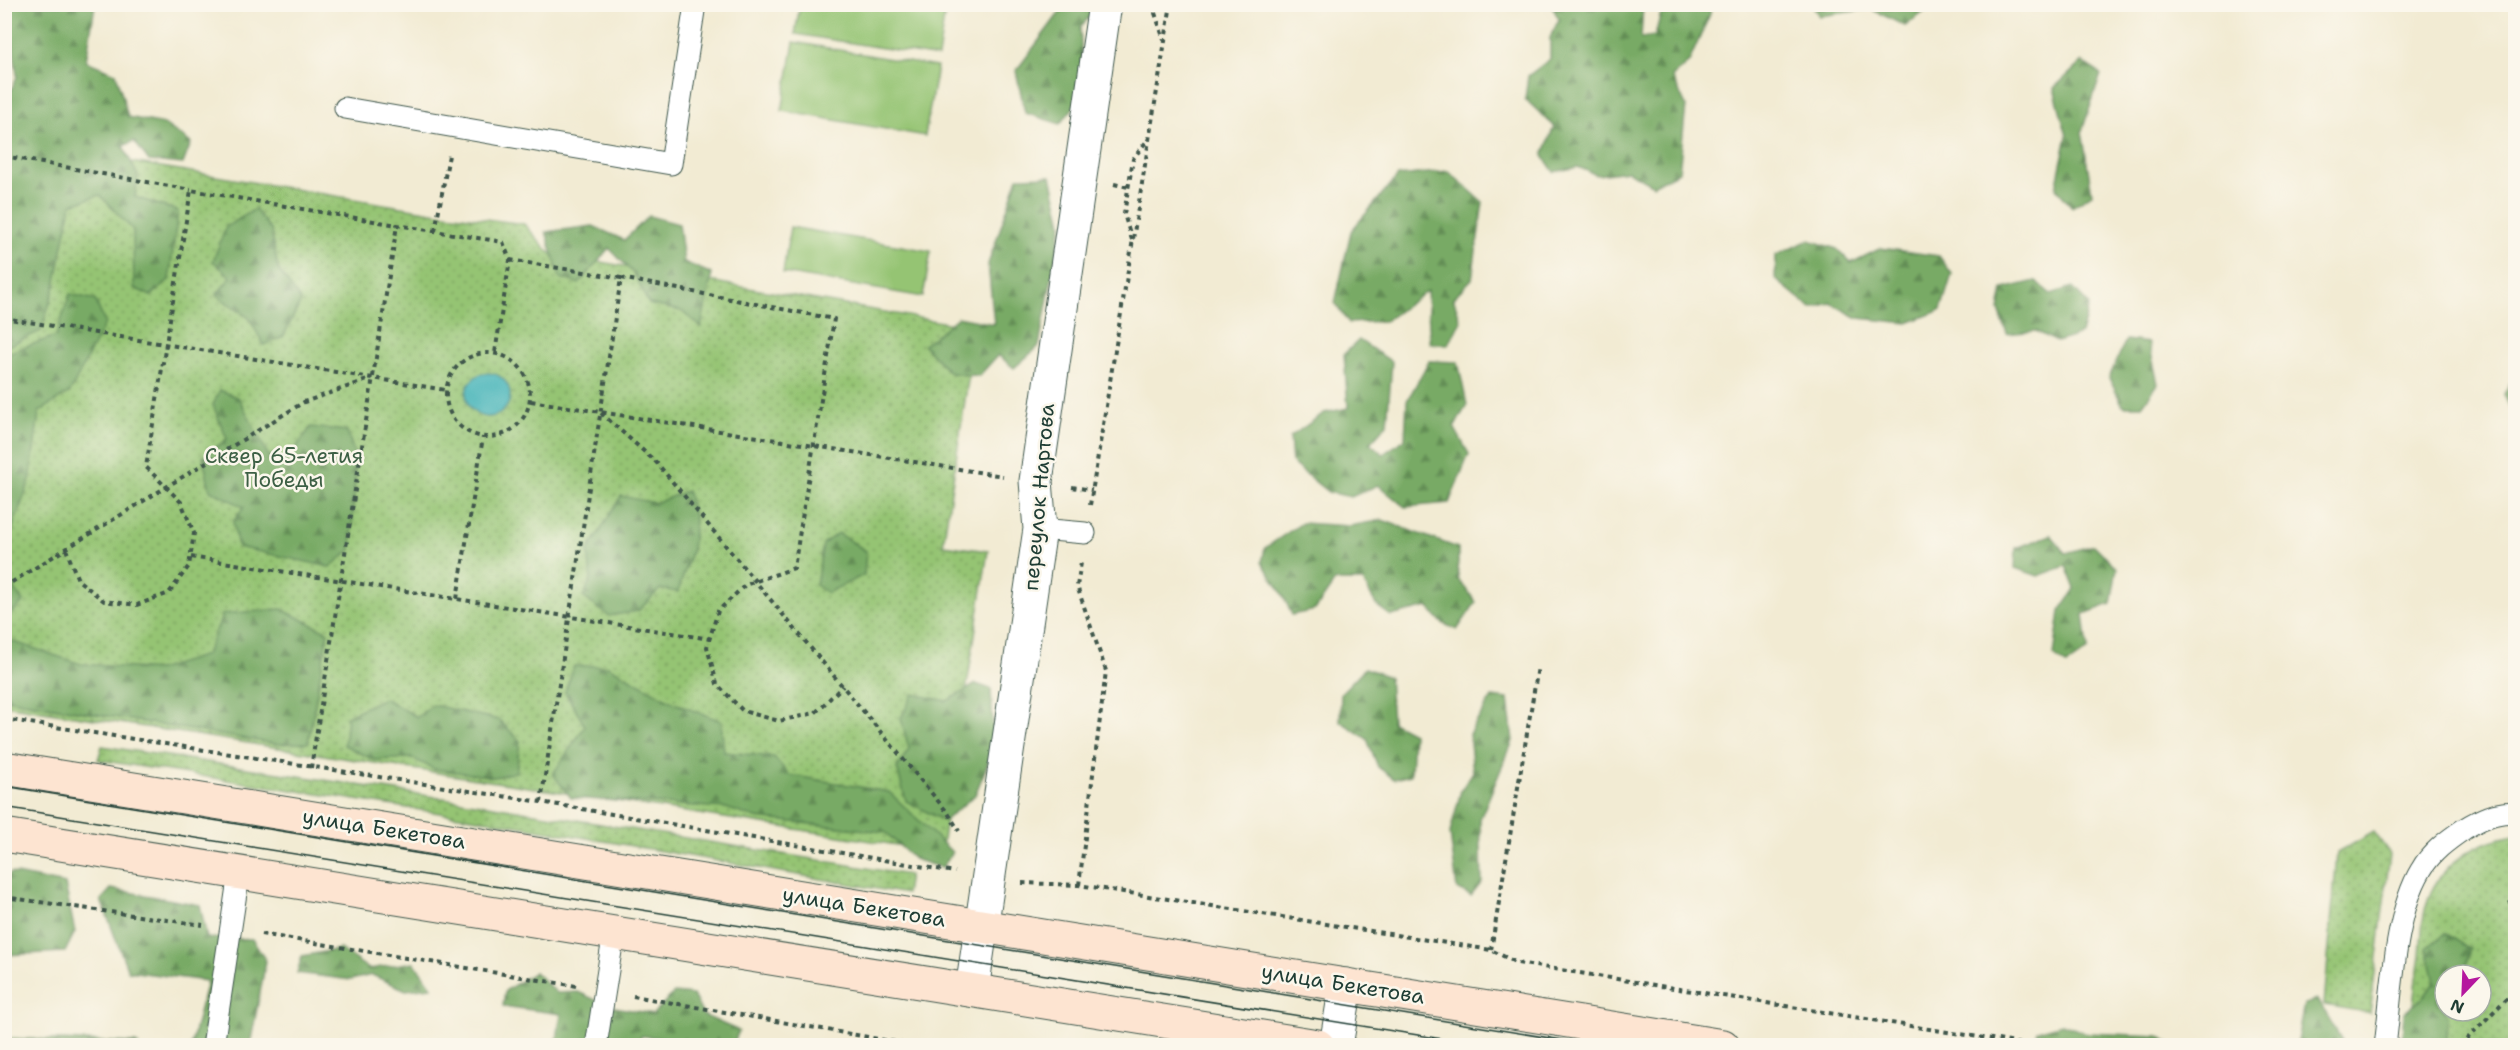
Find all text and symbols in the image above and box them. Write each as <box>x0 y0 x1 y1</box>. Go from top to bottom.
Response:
street label: переулок Нартова <box>1017 402 1061 592</box>
park label: Сквер 65-летия Победы <box>205 442 363 494</box>
street label: улица Бекетова <box>300 802 468 856</box>
street label: улица Бекетова <box>780 880 948 934</box>
street label: улица Бекетова <box>1259 957 1427 1011</box>
north arrow <box>2433 963 2493 1023</box>
text: N <box>2447 994 2467 1018</box>

